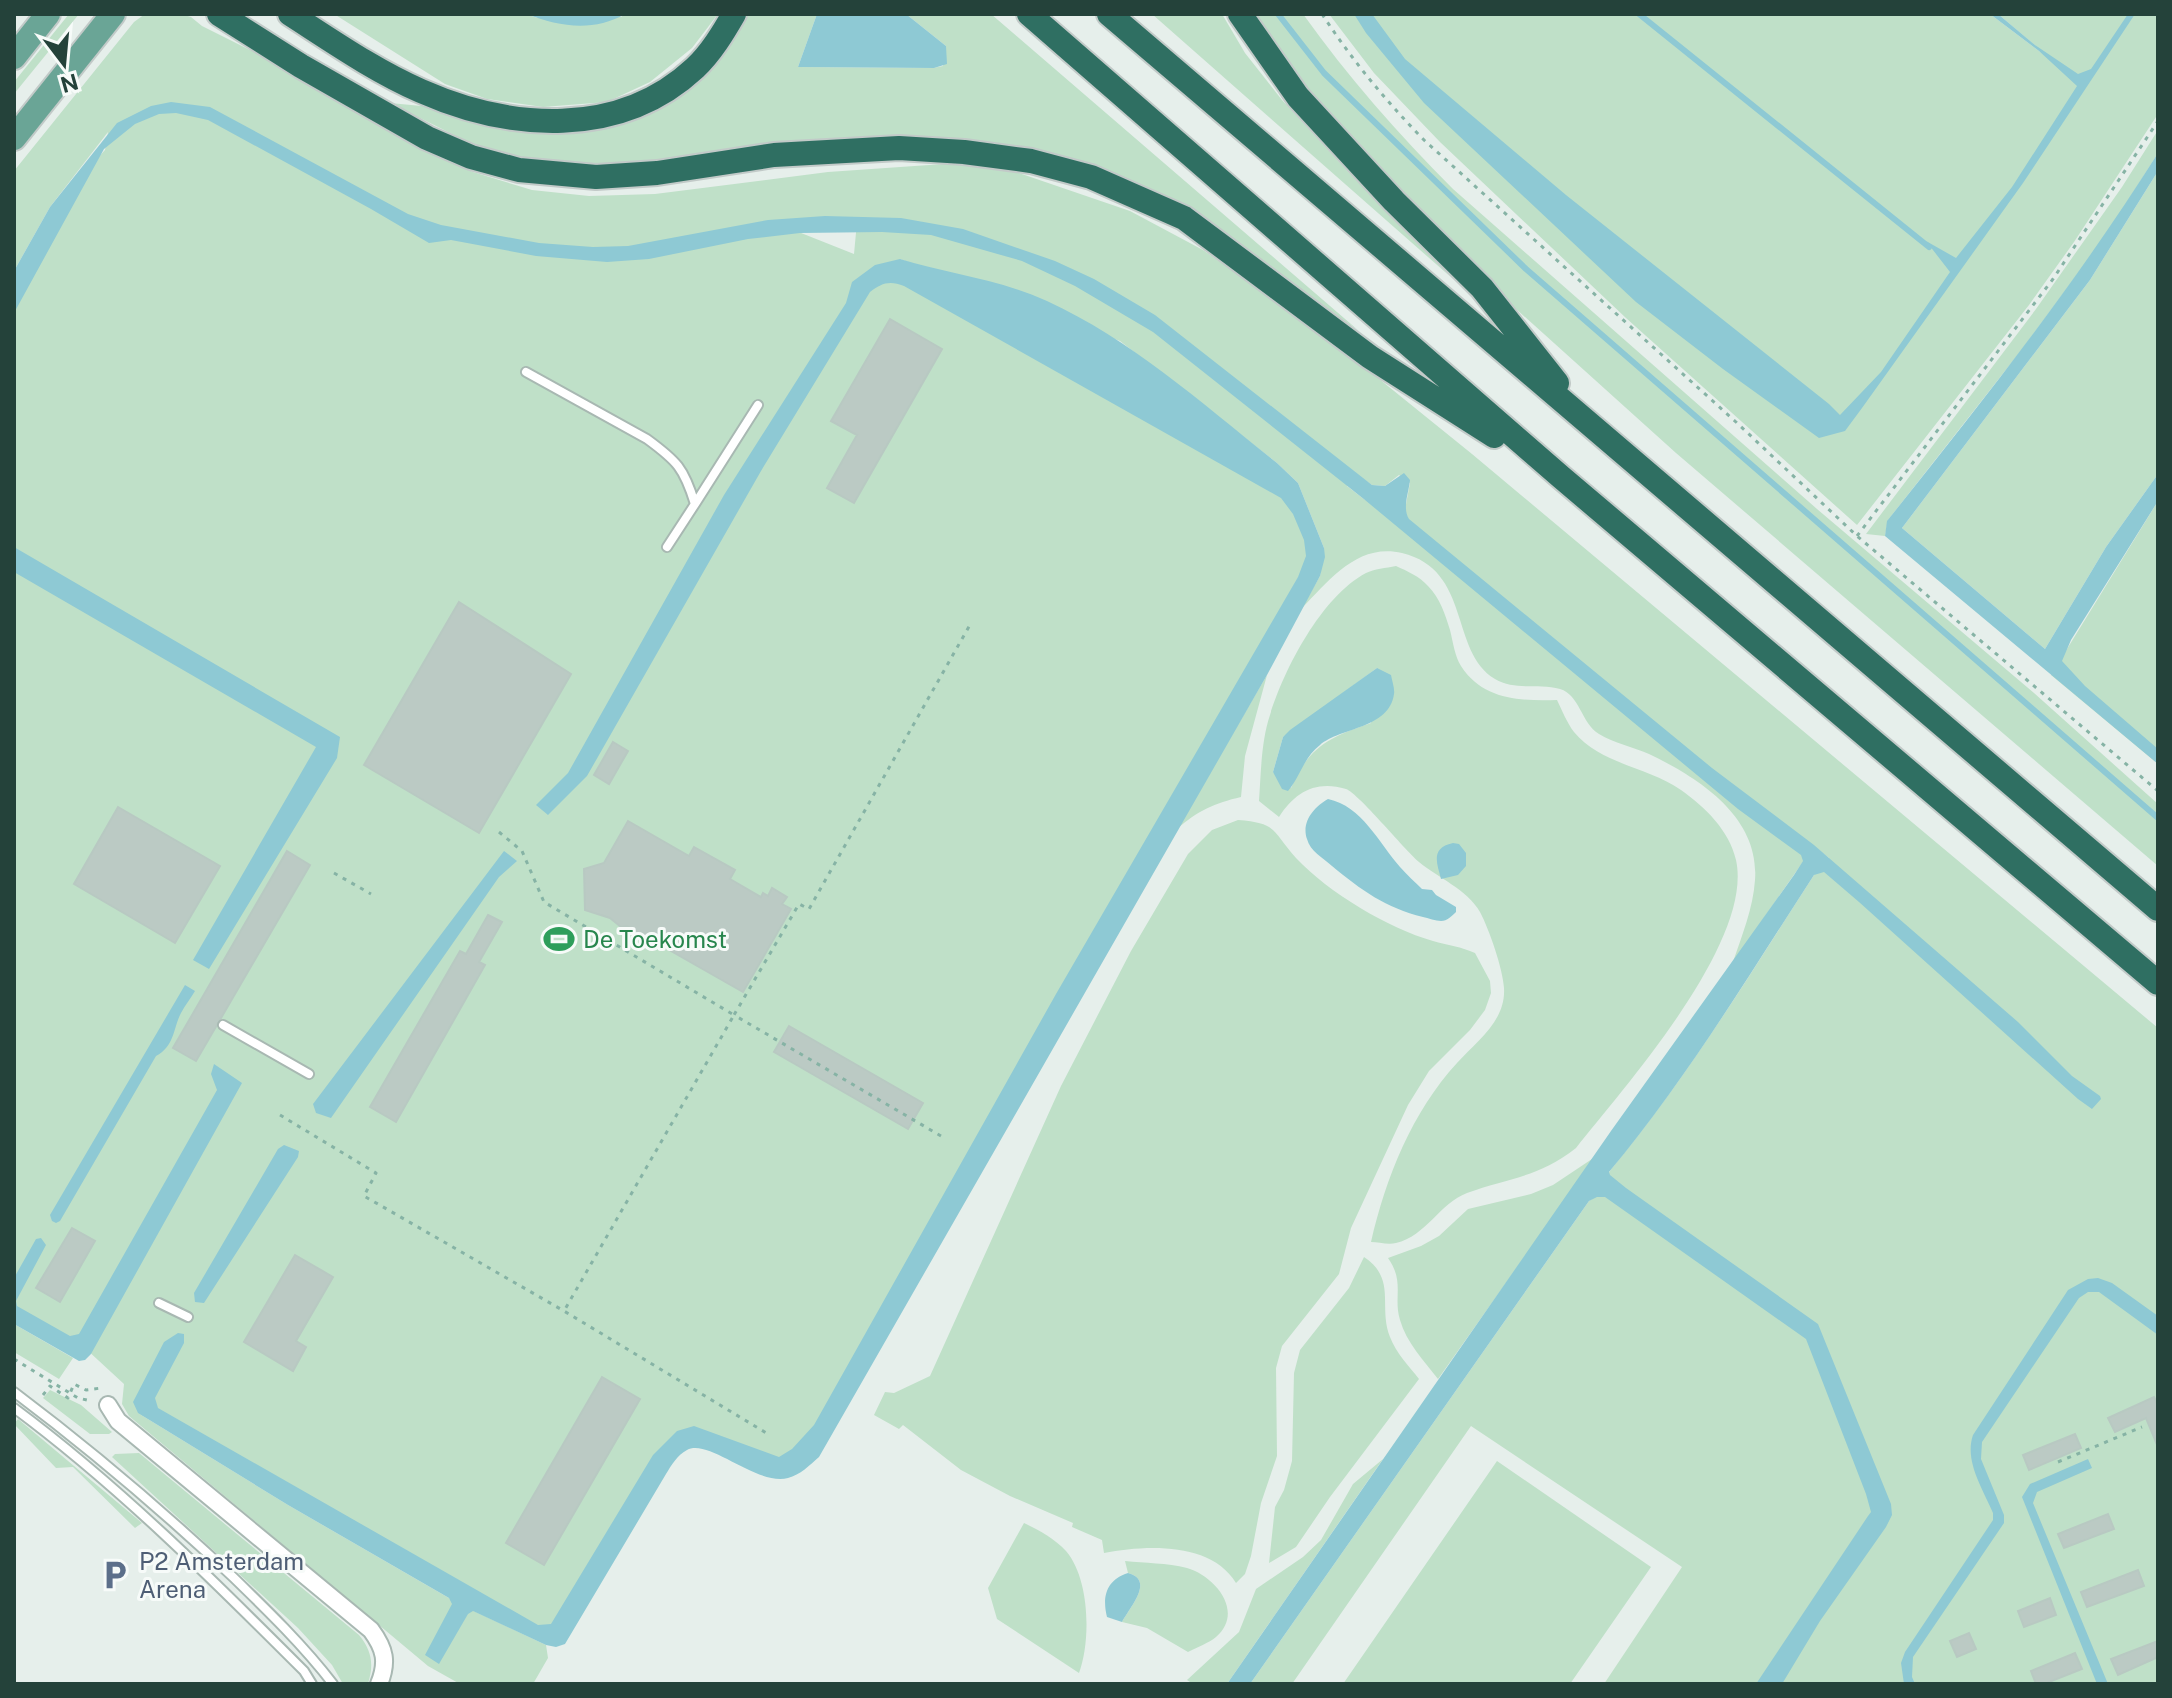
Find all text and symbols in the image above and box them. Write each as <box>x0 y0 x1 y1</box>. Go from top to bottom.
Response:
north arrow <box>24 24 104 104</box>
text: N <box>58 68 81 98</box>
sports icon: De Toekomst <box>542 922 576 956</box>
place label: De Toekomst <box>583 925 727 953</box>
place label: P2 Amsterdam Arena <box>139 1547 304 1603</box>
parking icon: P2 Amsterdam Arena <box>98 1558 132 1592</box>

